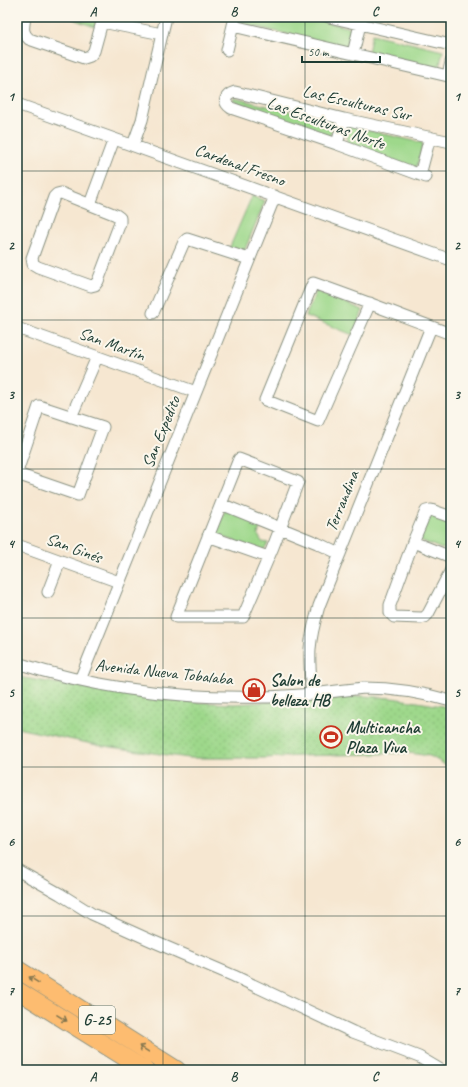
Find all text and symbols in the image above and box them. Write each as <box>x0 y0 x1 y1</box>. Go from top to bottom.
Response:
text: A <box>90 4 98 20</box>
text: B <box>231 4 239 20</box>
text: C <box>372 4 380 20</box>
scale bar <box>302 38 380 64</box>
text: 50 m <box>308 44 330 60</box>
street label: Las Esculturas Sur <box>301 80 415 126</box>
text: 1 <box>8 89 16 105</box>
text: 1 <box>454 89 462 105</box>
street label: Las Esculturas Norte <box>264 92 389 155</box>
street label: Cardenal Fresno <box>192 139 290 192</box>
text: 2 <box>8 238 15 254</box>
text: 2 <box>454 238 461 254</box>
street label: San Martín <box>76 322 149 366</box>
text: 3 <box>8 387 15 403</box>
text: 3 <box>454 387 461 403</box>
street label: San Expedito <box>137 392 185 471</box>
street label: Terrandina <box>320 466 364 534</box>
street label: San Ginés <box>43 528 107 569</box>
text: 4 <box>8 536 16 552</box>
text: 4 <box>454 536 462 552</box>
street label: Avenida Nueva Tobalaba <box>94 654 235 690</box>
place label: Salon de belleza HB <box>270 670 331 711</box>
shop icon: Salon de belleza HB <box>241 677 267 703</box>
text: 5 <box>8 685 15 701</box>
text: 5 <box>454 685 461 701</box>
place label: Multicancha Plaza Viva <box>346 717 421 758</box>
sports icon: Multicancha Plaza Viva <box>318 724 344 750</box>
text: 6 <box>8 834 15 850</box>
text: 6 <box>454 834 461 850</box>
one-way arrow <box>29 976 40 984</box>
text: 7 <box>8 983 15 999</box>
text: 7 <box>454 983 461 999</box>
road number: G-25 <box>79 1006 115 1034</box>
one-way arrow <box>56 1014 67 1022</box>
one-way arrow <box>138 1045 150 1053</box>
text: A <box>90 1069 98 1085</box>
text: B <box>231 1069 239 1085</box>
text: C <box>372 1069 380 1085</box>

